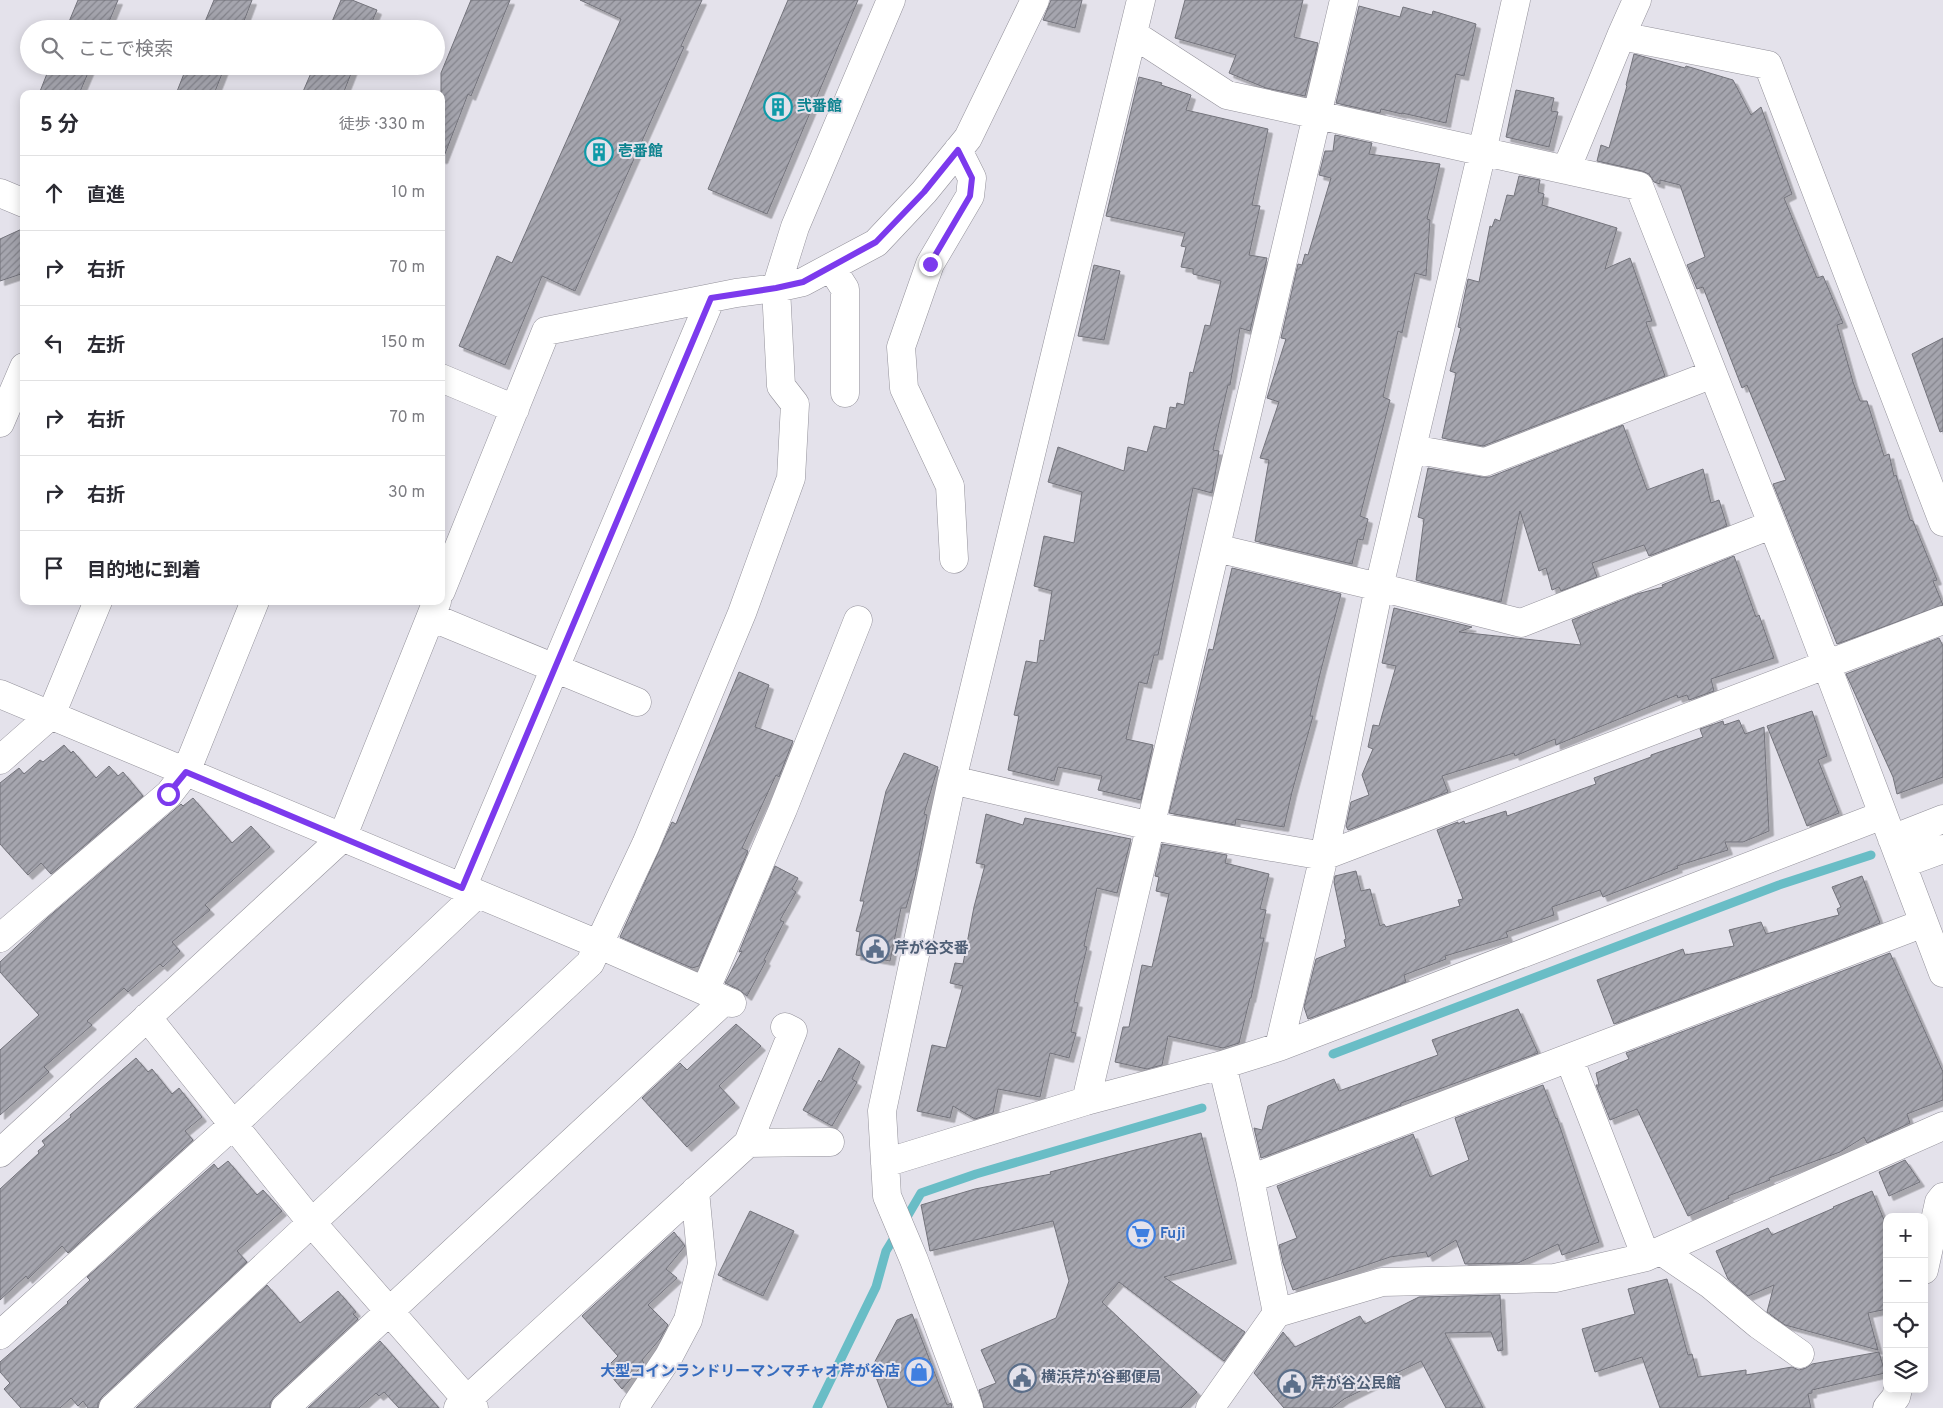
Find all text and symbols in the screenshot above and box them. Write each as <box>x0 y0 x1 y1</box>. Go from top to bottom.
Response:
search box <box>20 20 445 75</box>
icon: search <box>38 34 66 62</box>
text: ここで検索 <box>78 38 173 62</box>
building icon: 弐番館 <box>763 92 793 122</box>
place label: 弐番館 <box>797 98 842 117</box>
text: 5 分 <box>40 112 79 139</box>
text: 徒歩 · 330 m <box>339 115 425 135</box>
building icon: 壱番館 <box>584 137 614 167</box>
place label: 壱番館 <box>618 143 663 162</box>
icon: ahead <box>40 179 68 207</box>
text: 10 m <box>391 183 425 203</box>
text: 直進 <box>87 184 125 208</box>
route end <box>919 253 942 276</box>
icon: right <box>40 254 68 282</box>
text: 70 m <box>390 258 425 278</box>
text: 右折 <box>87 259 125 283</box>
icon: left <box>40 329 68 357</box>
text: 150 m <box>382 333 425 353</box>
text: 左折 <box>87 334 125 358</box>
icon: right <box>40 404 68 432</box>
text: 70 m <box>390 408 425 428</box>
text: 右折 <box>87 409 125 433</box>
icon: right <box>40 479 68 507</box>
text: 30 m <box>388 483 425 503</box>
text: 右折 <box>87 484 125 508</box>
icon: arrive <box>40 554 68 582</box>
text: 目的地に到着 <box>87 559 201 583</box>
route start <box>157 783 180 806</box>
public building icon: 芹が谷交番 <box>860 934 890 964</box>
place label: 芹が谷交番 <box>894 940 969 959</box>
map controls <box>1883 1213 1928 1393</box>
button: + <box>1883 1213 1928 1258</box>
supermarket icon: Fuji <box>1126 1219 1156 1249</box>
place label: Fuji <box>1160 1225 1185 1244</box>
button: − <box>1883 1258 1928 1303</box>
button: locate <box>1883 1303 1928 1348</box>
button: layers <box>1883 1348 1928 1393</box>
shop icon: 大型コインランドリーマンマチャオ芹が谷店 <box>904 1357 934 1387</box>
place label: 大型コインランドリーマンマチャオ芹が谷店 <box>600 1363 900 1382</box>
public building icon: 横浜芹が谷郵便局 <box>1007 1363 1037 1393</box>
place label: 横浜芹が谷郵便局 <box>1041 1368 1161 1388</box>
public building icon: 芹が谷公民館 <box>1277 1369 1307 1399</box>
place label: 芹が谷公民館 <box>1311 1375 1401 1394</box>

